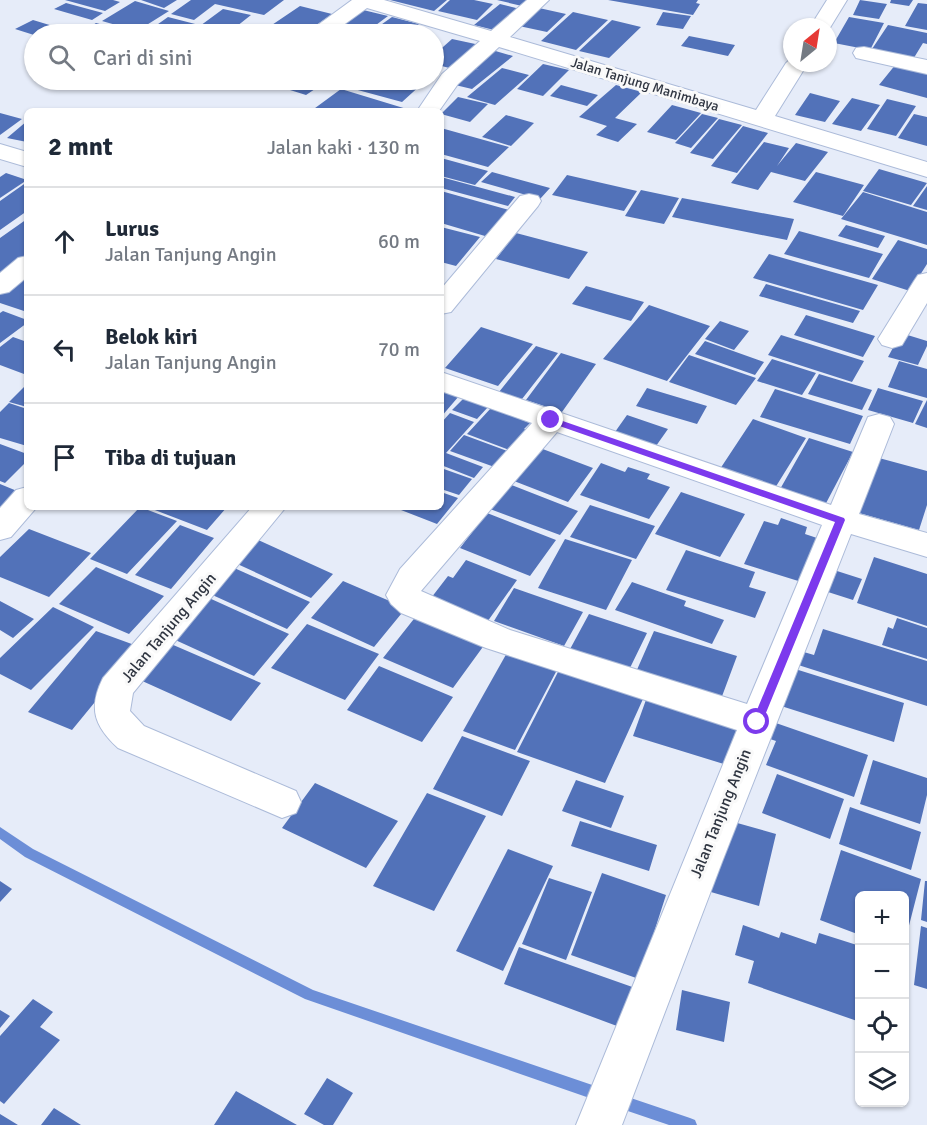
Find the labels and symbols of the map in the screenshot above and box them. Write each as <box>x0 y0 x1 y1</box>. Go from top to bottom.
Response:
north arrow <box>783 18 837 72</box>
street label: Jalan Tanjung Manimbaya <box>569 54 721 115</box>
route end <box>537 406 563 432</box>
street label: Jalan Tanjung Angin <box>117 569 221 687</box>
route start <box>743 708 769 734</box>
street label: Jalan Tanjung Angin <box>686 746 756 881</box>

